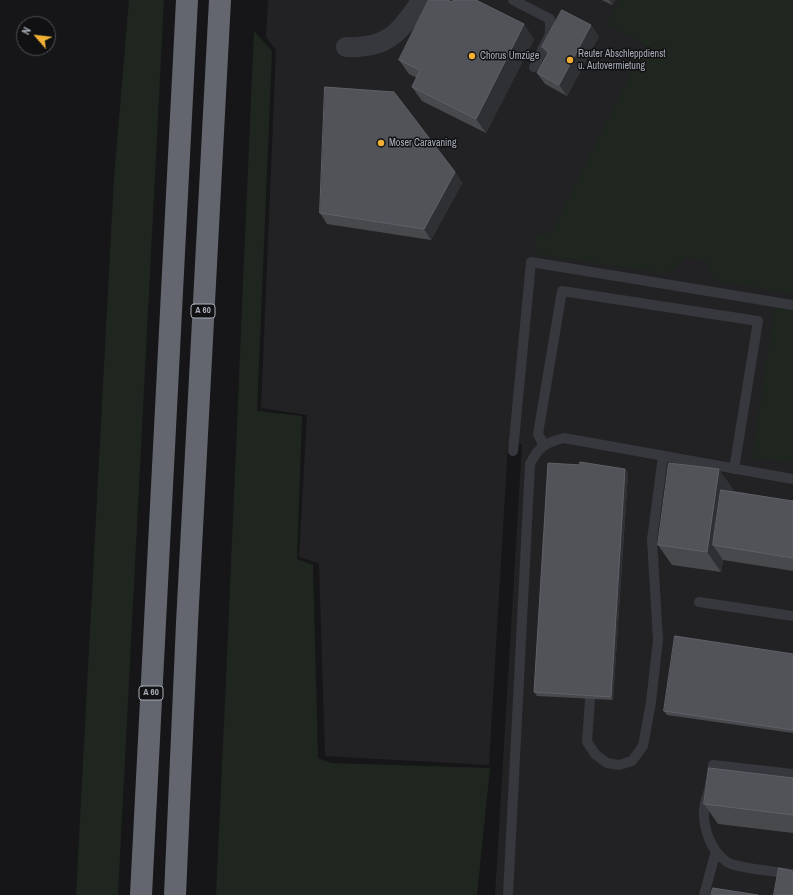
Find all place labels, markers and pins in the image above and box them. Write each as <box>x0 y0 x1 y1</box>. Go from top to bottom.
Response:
place label: Reuter Abschleppdienst u. Autovermietung <box>578 48 666 72</box>
place label: Chorus Umzüge <box>480 50 539 62</box>
marker: Chorus Umzüge <box>467 51 477 61</box>
marker: Reuter Abschleppdienst u. Autovermietung <box>565 55 575 65</box>
place label: Moser Caravaning <box>389 137 456 149</box>
marker: Moser Caravaning <box>376 138 386 148</box>

